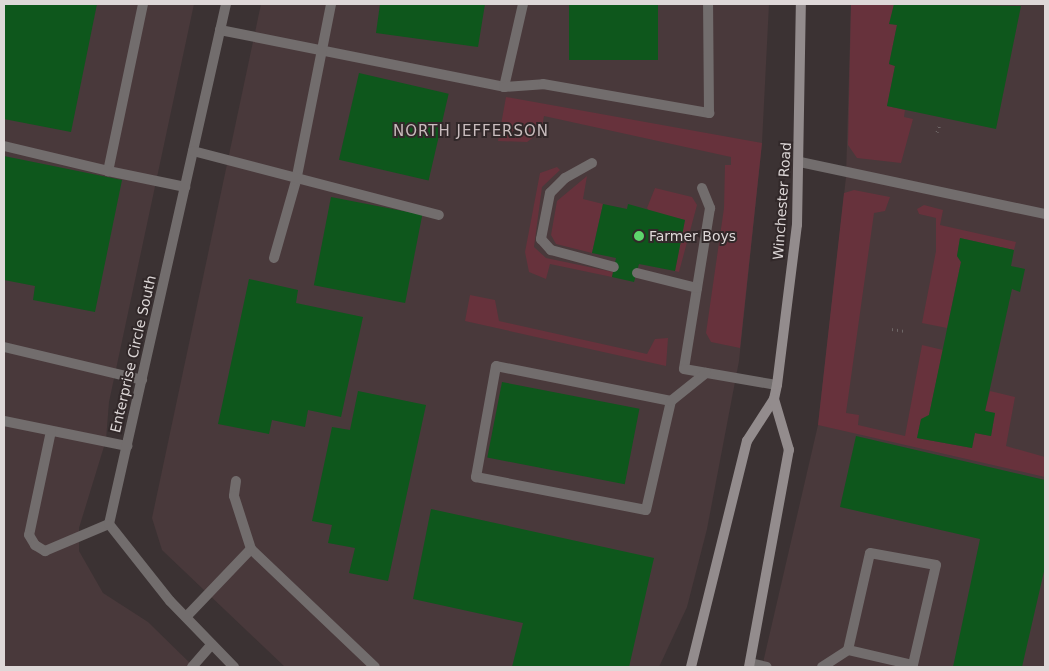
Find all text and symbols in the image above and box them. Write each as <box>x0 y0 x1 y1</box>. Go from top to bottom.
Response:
district label: NORTH JEFFERSON <box>391 123 551 141</box>
street label: Winchester Road <box>769 141 795 261</box>
place label: Farmer Boys <box>649 228 736 244</box>
marker: Farmer Boys <box>633 230 645 242</box>
street label: Enterprise Circle South <box>107 274 159 434</box>

